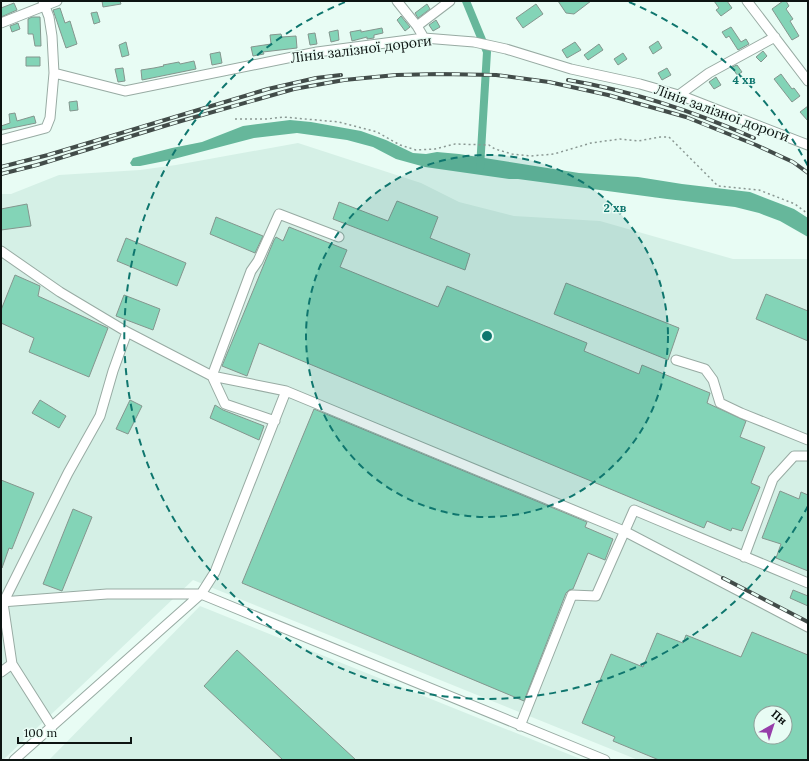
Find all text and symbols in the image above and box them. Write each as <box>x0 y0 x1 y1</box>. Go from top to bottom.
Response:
street label: Лінія залізної дороги <box>289 31 433 67</box>
text: 4 хв <box>732 72 756 87</box>
street label: Лінія залізної дороги <box>652 80 792 146</box>
text: 2 хв <box>603 200 627 215</box>
centre of rings <box>480 329 494 343</box>
north arrow <box>753 705 793 745</box>
text: Пн <box>769 707 790 728</box>
scale bar <box>18 719 131 745</box>
text: 100 m <box>24 725 57 740</box>

